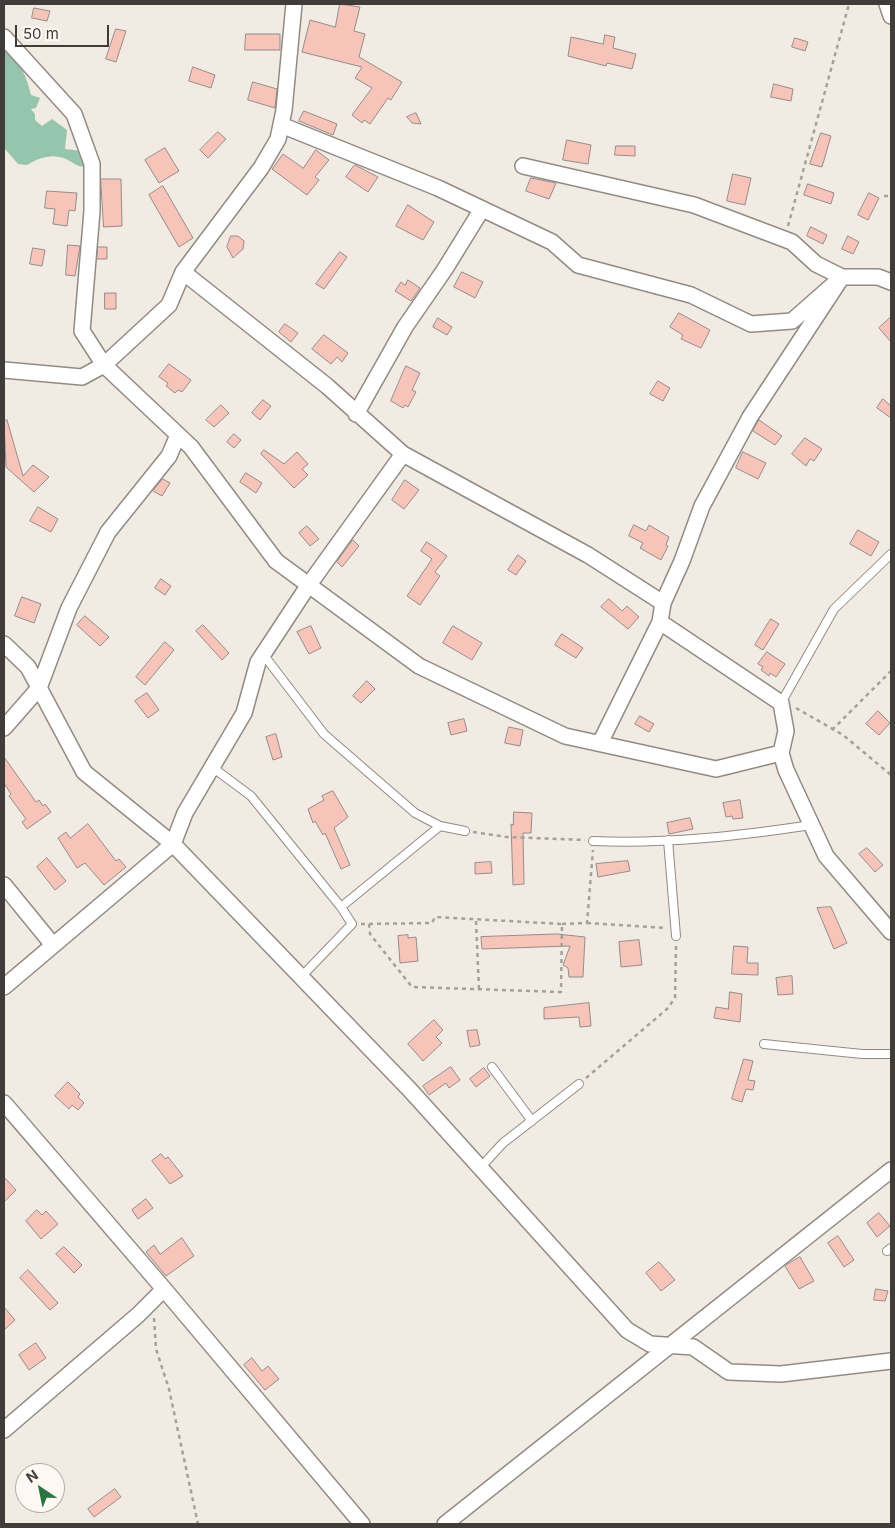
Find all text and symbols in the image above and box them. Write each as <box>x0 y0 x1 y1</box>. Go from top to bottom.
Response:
scale bar <box>18 15 111 47</box>
text: 50 m <box>23 24 59 43</box>
north arrow <box>15 1463 65 1513</box>
text: N <box>23 1466 41 1486</box>

